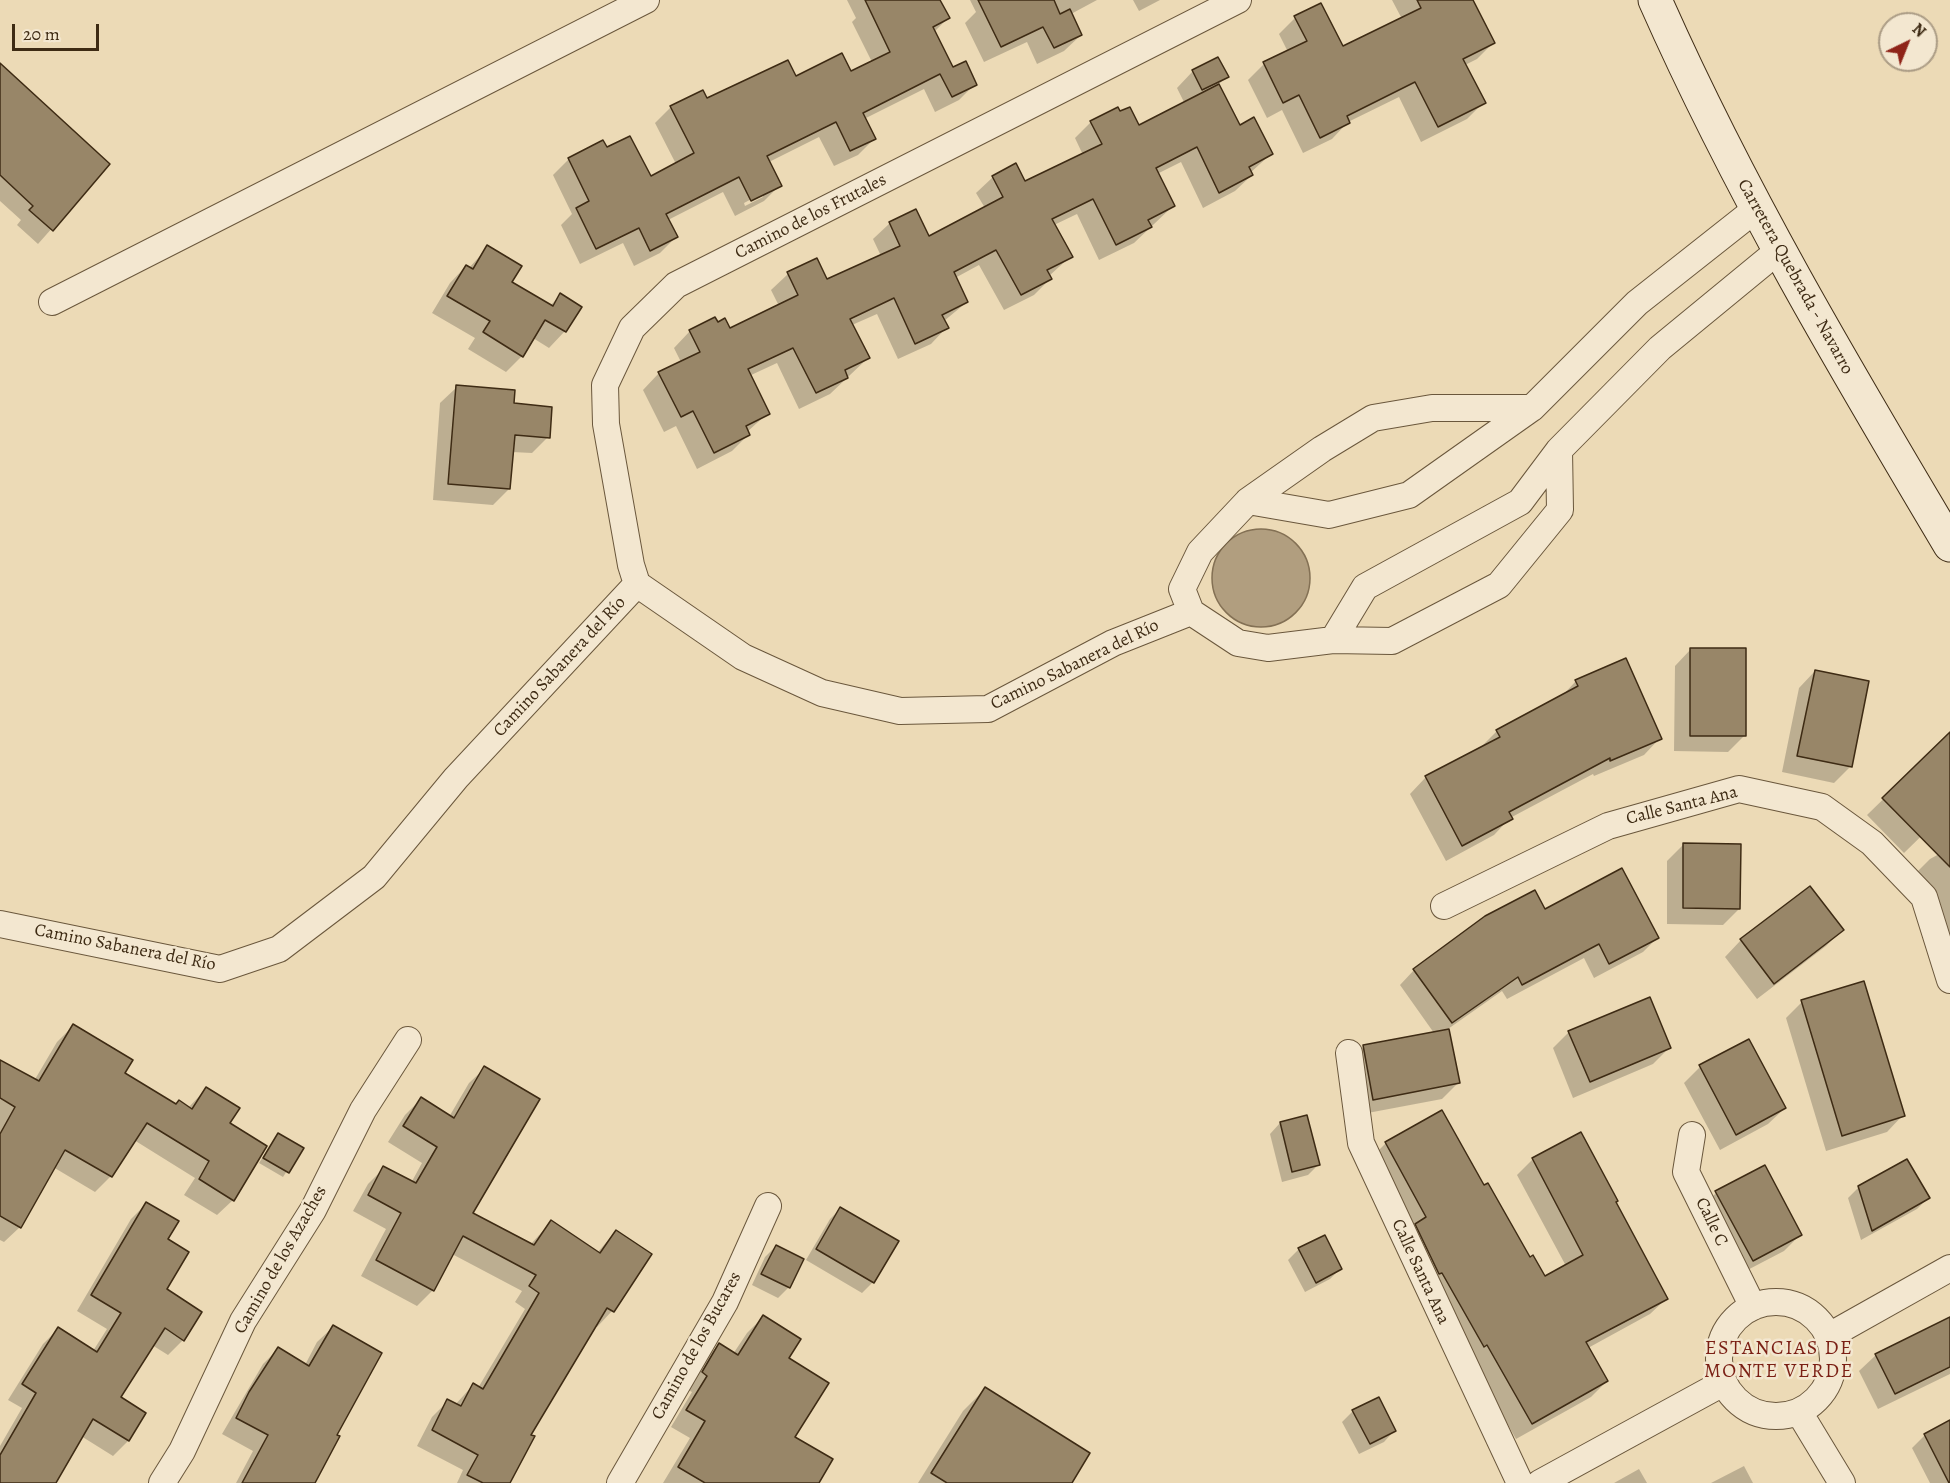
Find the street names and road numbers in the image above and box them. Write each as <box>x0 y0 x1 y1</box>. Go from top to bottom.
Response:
street label: Camino de los Frutales <box>732 169 890 265</box>
street label: Carretera Quebrada - Navarro <box>1732 176 1858 378</box>
street label: Camino Sabanera del Río <box>489 592 631 742</box>
street label: Camino Sabanera del Río <box>987 615 1163 715</box>
street label: Calle Santa Ana <box>1624 782 1740 830</box>
street label: Camino Sabanera del Río <box>32 920 218 976</box>
street label: Camino de los Azaches <box>230 1182 332 1338</box>
street label: Calle C <box>1690 1194 1732 1250</box>
street label: Calle Santa Ana <box>1386 1216 1454 1328</box>
street label: Camino de los Bucares <box>647 1268 747 1424</box>

